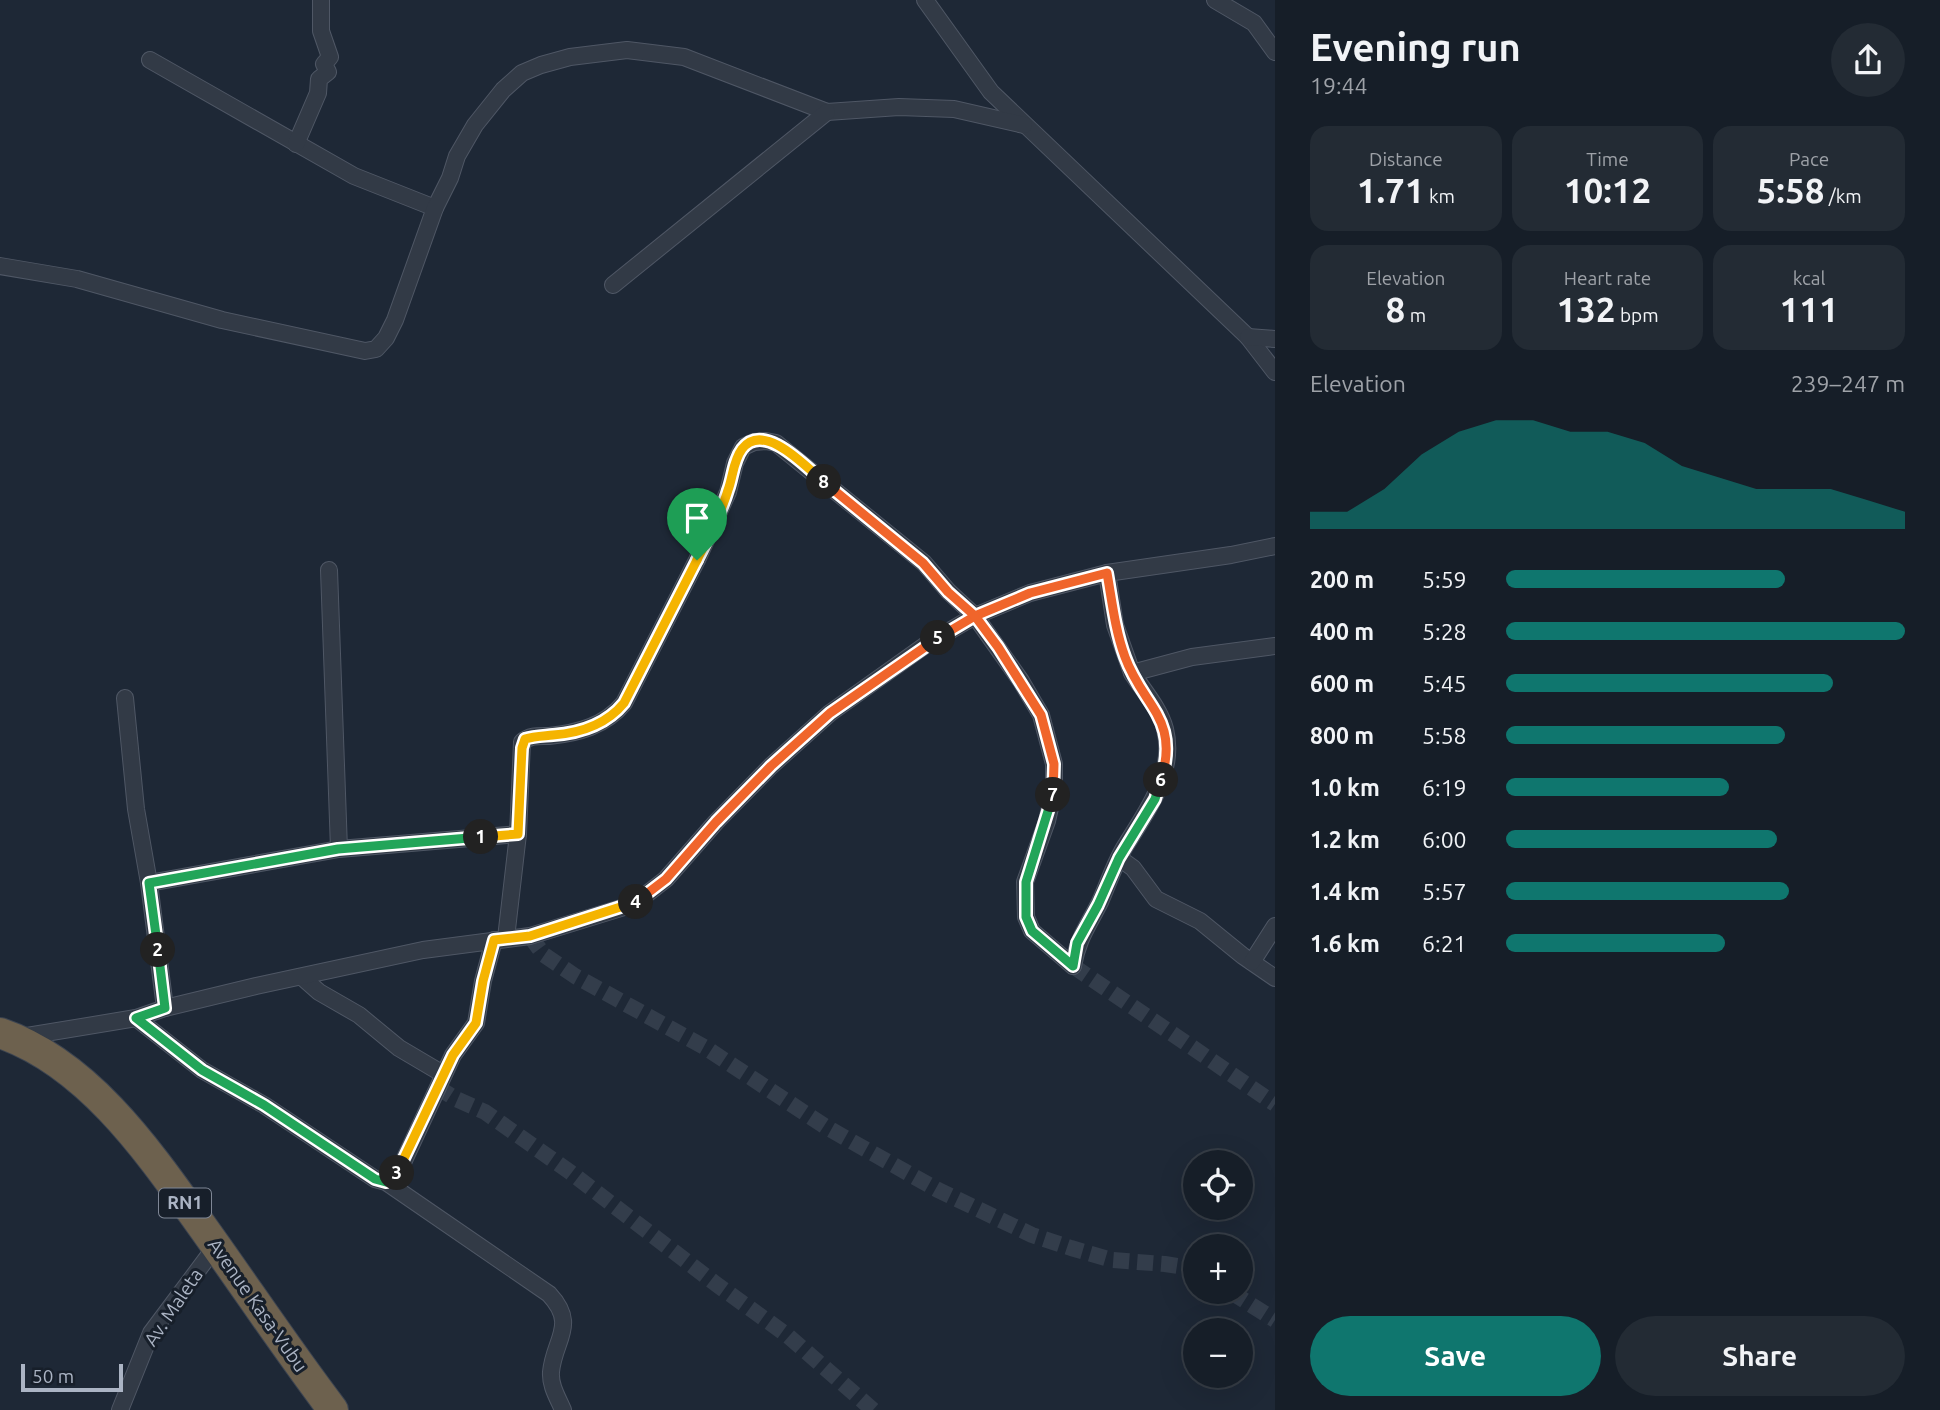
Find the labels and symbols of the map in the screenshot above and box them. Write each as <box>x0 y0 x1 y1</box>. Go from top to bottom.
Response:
pin: 8 <box>806 464 842 500</box>
pin <box>667 488 727 560</box>
pin: 5 <box>920 620 956 656</box>
pin: 6 <box>1144 762 1178 798</box>
pin: 7 <box>1036 778 1070 812</box>
pin: 1 <box>463 820 498 854</box>
pin: 4 <box>618 884 654 920</box>
pin: 2 <box>140 932 176 968</box>
pin: 3 <box>380 1156 414 1190</box>
road number: RN1 <box>159 1188 211 1218</box>
street label: Avenue Kasa-Vubu <box>204 1234 312 1376</box>
street label: Av. Maleta <box>139 1264 207 1350</box>
scale bar <box>21 1361 122 1393</box>

